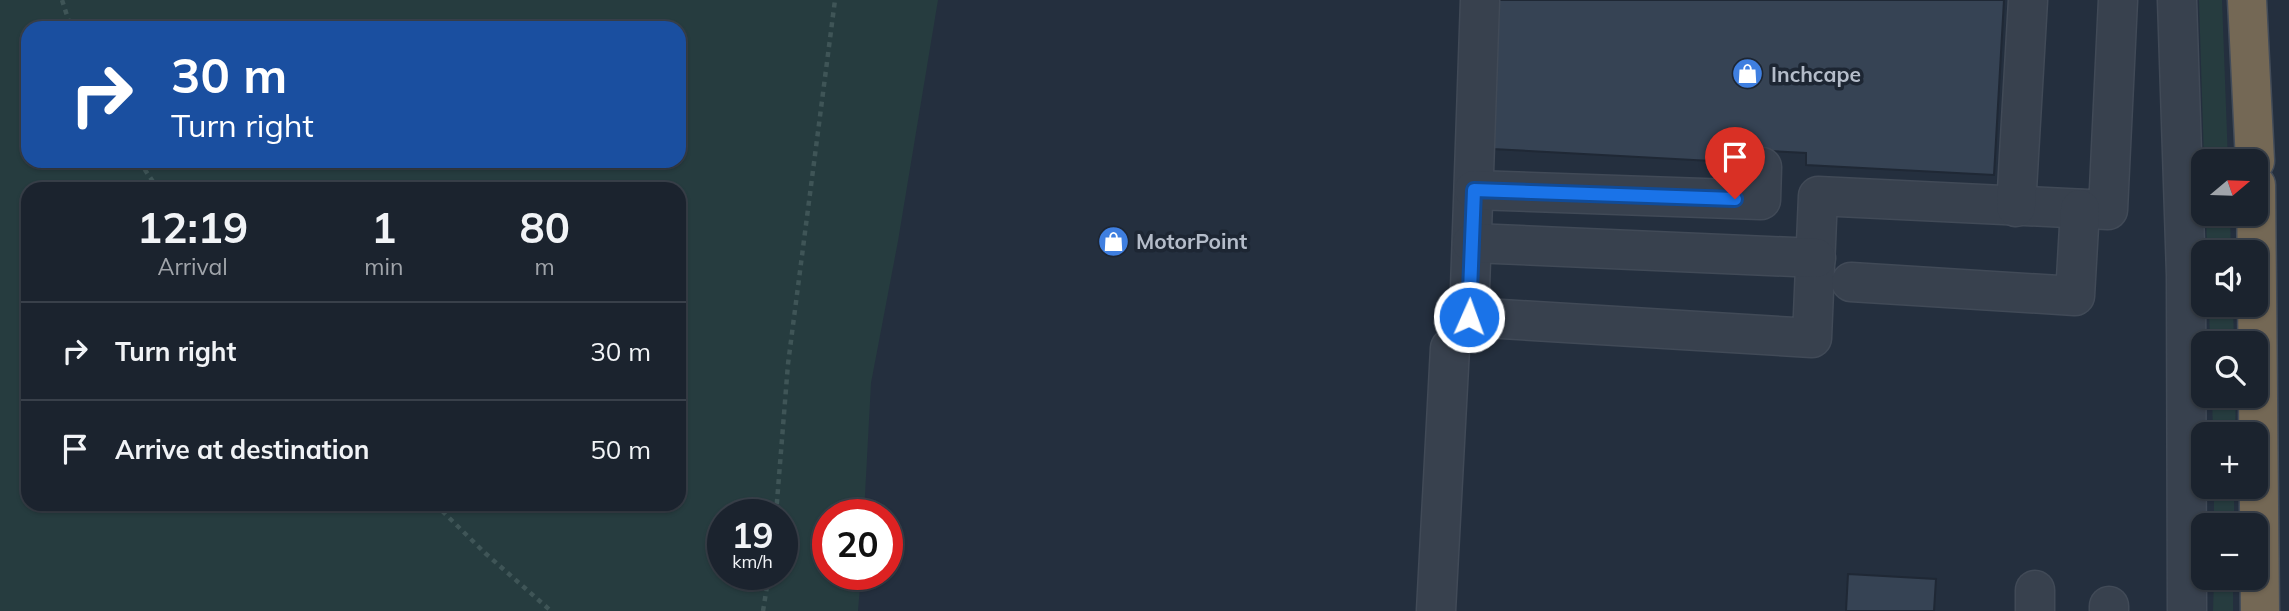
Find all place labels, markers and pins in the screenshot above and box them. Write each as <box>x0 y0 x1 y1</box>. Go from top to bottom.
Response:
shop icon: Inchcape <box>1731 57 1765 91</box>
place label: Inchcape <box>1771 61 1861 87</box>
pin <box>1705 127 1765 199</box>
shop icon: MotorPoint <box>1096 224 1130 258</box>
place label: MotorPoint <box>1136 228 1247 254</box>

